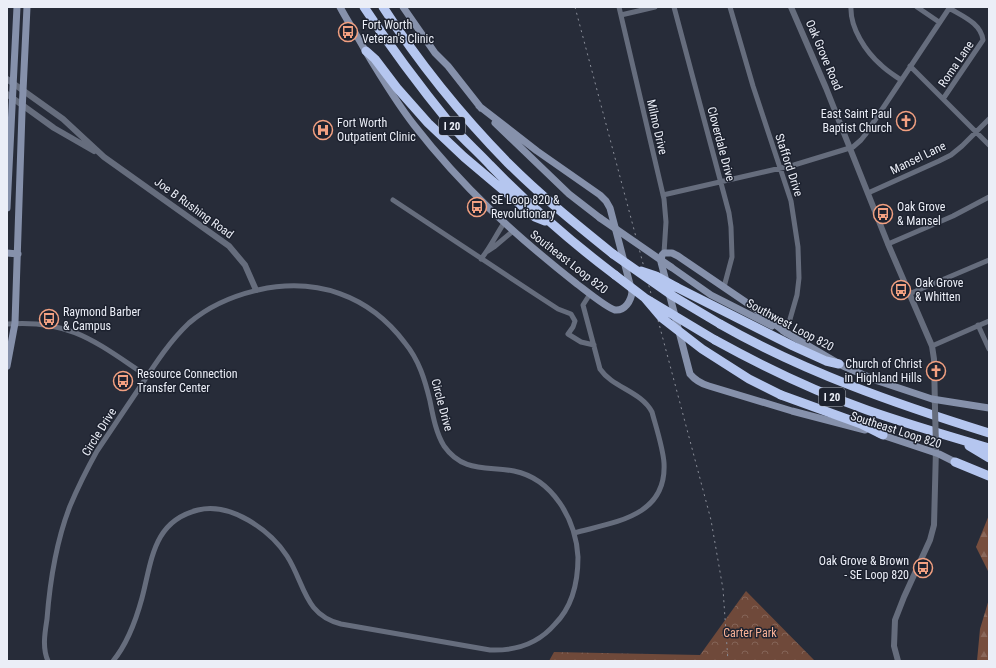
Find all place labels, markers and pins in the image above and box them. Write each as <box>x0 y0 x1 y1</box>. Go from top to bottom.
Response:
place label: Fort Worth Veteran's Clinic <box>362 18 434 46</box>
bus stop icon: Fort Worth Veteran's Clinic <box>337 21 359 43</box>
place label: East Saint Paul Baptist Church <box>821 107 892 135</box>
church icon: East Saint Paul Baptist Church <box>895 110 917 132</box>
place label: Fort Worth Outpatient Clinic <box>337 116 416 144</box>
hospital icon: Fort Worth Outpatient Clinic <box>312 119 334 141</box>
place label: SE Loop 820 & Revolutionary <box>491 193 560 221</box>
bus stop icon: SE Loop 820 & Revolutionary <box>466 196 488 218</box>
place label: Oak Grove & Mansel <box>897 200 946 228</box>
bus stop icon: Oak Grove & Mansel <box>872 203 894 225</box>
place label: Oak Grove & Whitten <box>915 276 964 304</box>
bus stop icon: Oak Grove & Whitten <box>890 279 912 301</box>
place label: Raymond Barber & Campus <box>63 305 141 333</box>
bus stop icon: Raymond Barber & Campus <box>38 308 60 330</box>
place label: Church of Christ in Highland Hills <box>845 357 922 385</box>
church icon: Church of Christ in Highland Hills <box>925 360 947 382</box>
place label: Resource Connection Transfer Center <box>137 367 238 395</box>
bus stop icon: Resource Connection Transfer Center <box>112 370 134 392</box>
place label: Oak Grove & Brown - SE Loop 820 <box>819 554 909 582</box>
bus stop icon: Oak Grove & Brown - SE Loop 820 <box>912 557 934 579</box>

